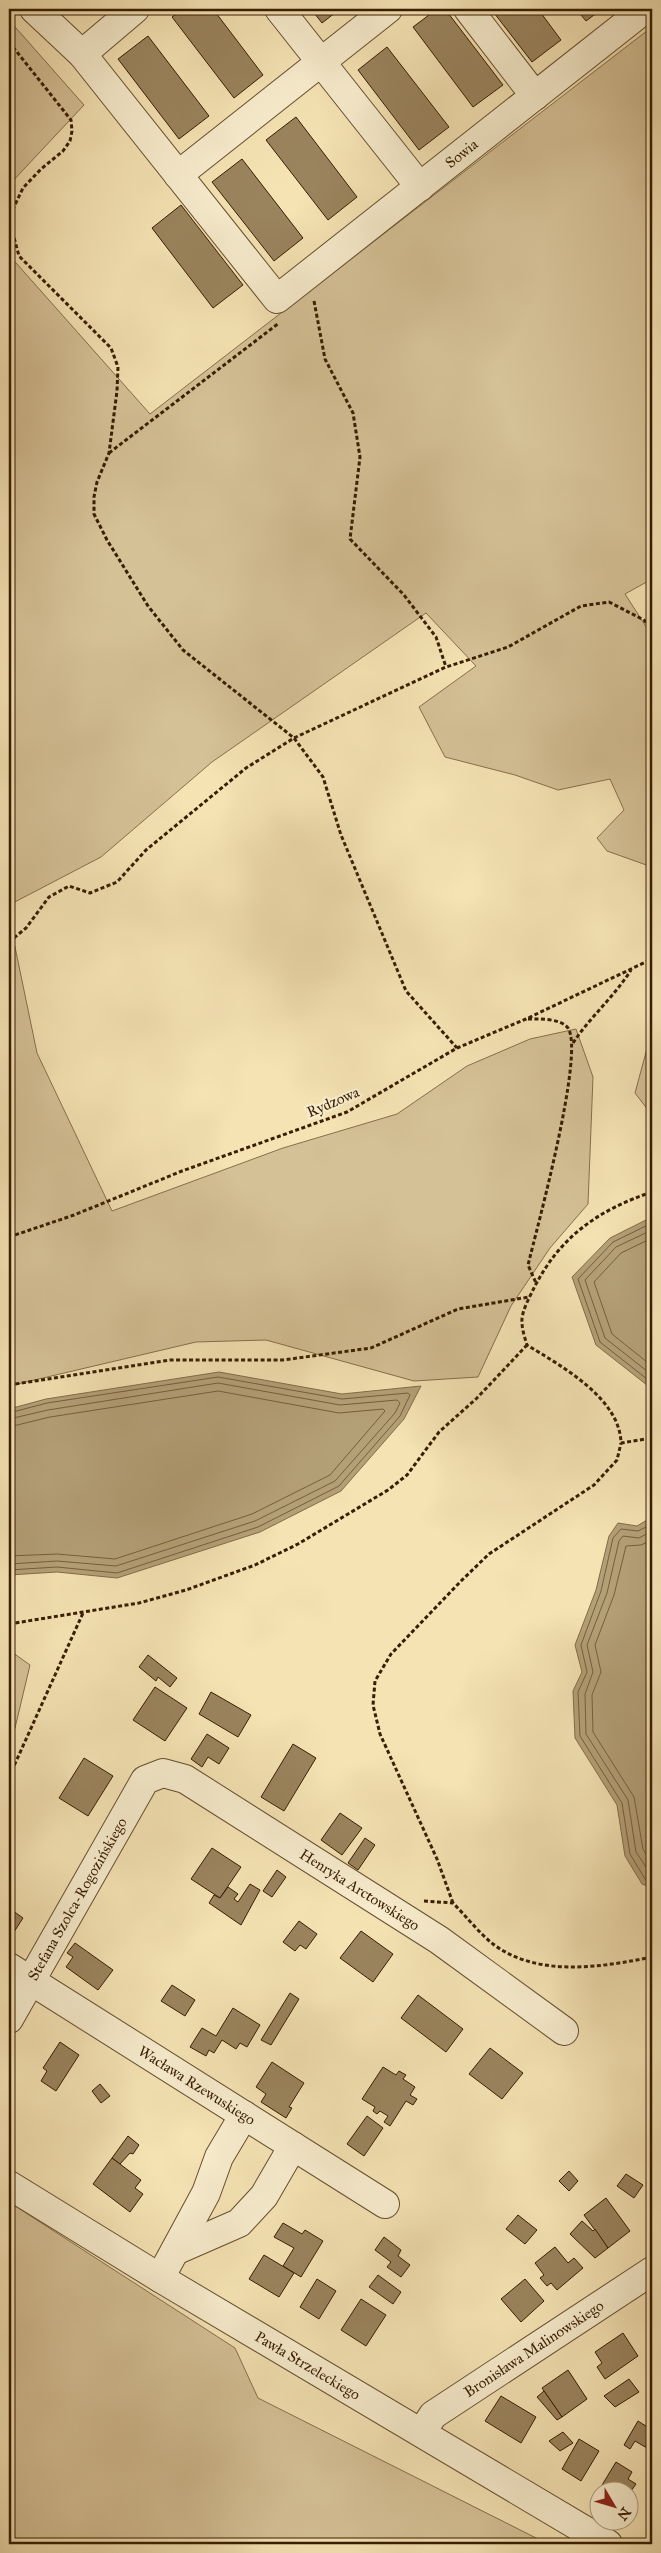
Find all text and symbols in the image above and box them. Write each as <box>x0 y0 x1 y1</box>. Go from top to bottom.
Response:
street label: Sowia <box>442 135 482 172</box>
street label: Rydzowa <box>304 1083 363 1121</box>
street label: Stefana Szolca-Rogozińskiego <box>24 1814 131 1984</box>
street label: Henryka Arctowskiego <box>296 1845 423 1935</box>
street label: Wacława Rzewuskiego <box>135 2042 259 2129</box>
street label: Bronisława Malinowskiego <box>461 2296 607 2401</box>
street label: Pawła Strzeleckiego <box>252 2327 364 2404</box>
north arrow <box>588 2480 638 2530</box>
text: N <box>613 2504 634 2524</box>

